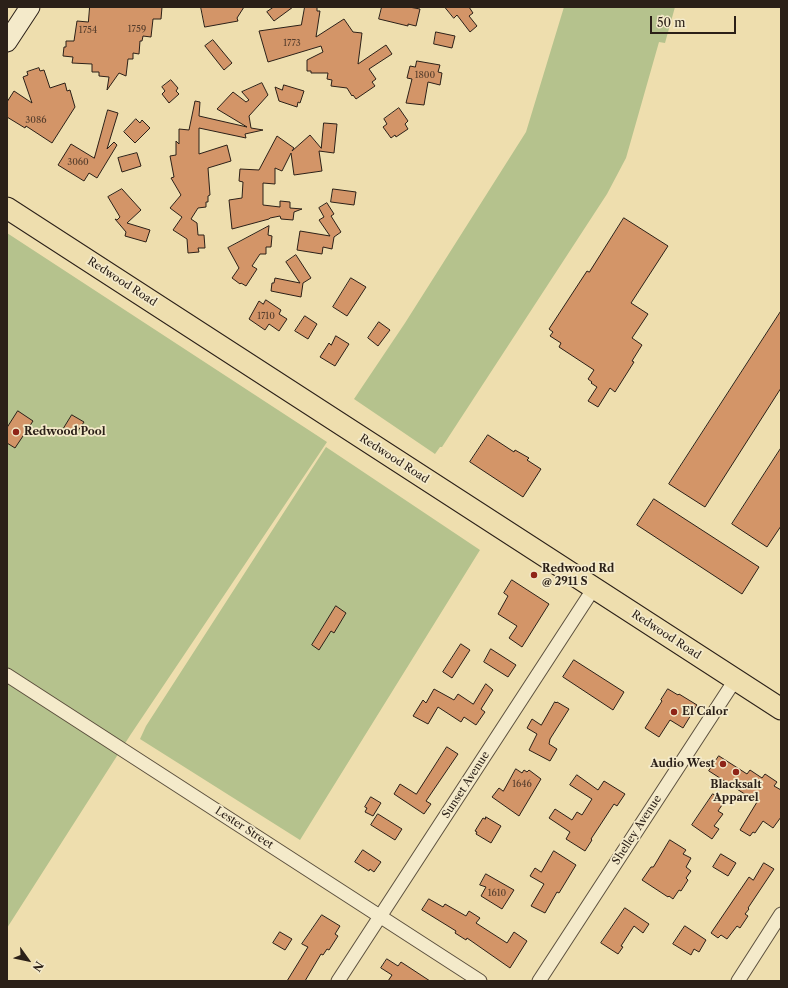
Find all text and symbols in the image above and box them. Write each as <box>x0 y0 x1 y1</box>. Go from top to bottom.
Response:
scale bar <box>652 8 738 34</box>
text: 50 m <box>657 15 686 30</box>
house number: 1759 <box>128 24 146 34</box>
house number: 1754 <box>79 25 97 35</box>
house number: 1773 <box>283 38 301 48</box>
house number: 1800 <box>415 70 435 80</box>
house number: 3086 <box>25 115 47 125</box>
house number: 3060 <box>67 157 89 167</box>
street label: Redwood Road <box>85 255 159 309</box>
house number: 1710 <box>257 311 275 321</box>
place label: Redwood Pool <box>24 425 106 439</box>
marker: Redwood Pool <box>11 427 21 437</box>
street label: Redwood Road <box>357 432 431 486</box>
place label: Redwood Rd @ 2911 S <box>542 562 614 588</box>
marker: Redwood Rd @ 2911 S <box>529 570 539 580</box>
street label: Redwood Road <box>629 608 703 662</box>
place label: El Calor <box>682 705 728 719</box>
marker: El Calor <box>669 707 679 717</box>
street label: Sunset Avenue <box>439 749 493 821</box>
place label: Audio West <box>650 757 715 771</box>
marker: Audio West <box>718 759 728 769</box>
marker: Blacksalt Apparel <box>731 767 741 777</box>
place label: Blacksalt Apparel <box>710 778 762 804</box>
house number: 1646 <box>512 779 532 789</box>
street label: Shelley Avenue <box>610 793 664 867</box>
street label: Lester Street <box>212 804 276 852</box>
house number: 1610 <box>488 888 506 898</box>
north arrow <box>8 940 48 980</box>
text: N <box>30 959 47 974</box>

